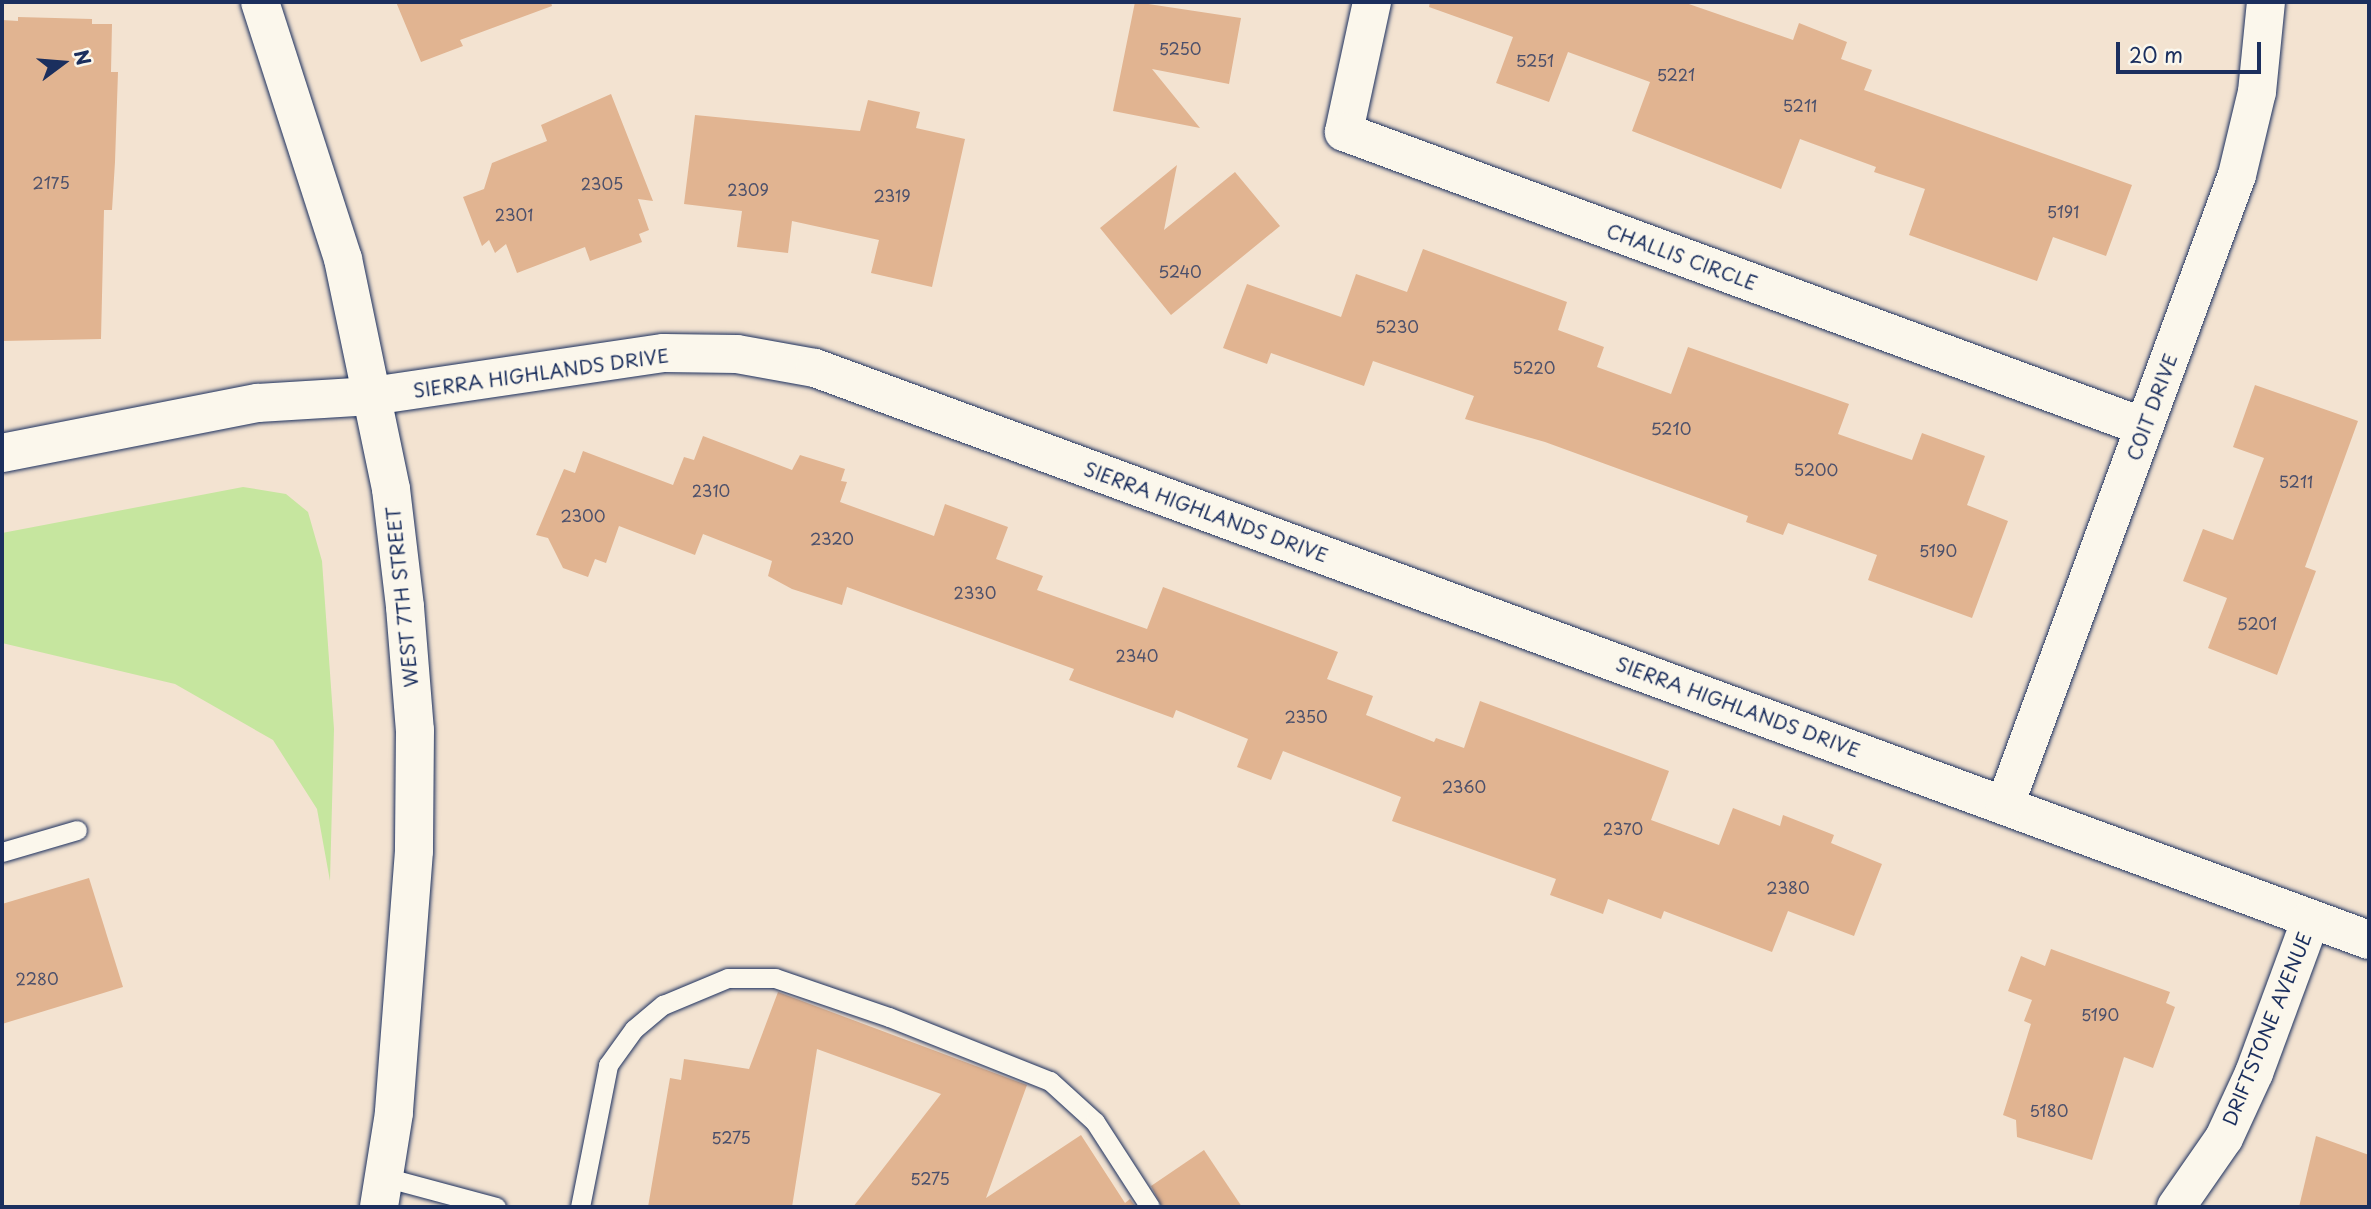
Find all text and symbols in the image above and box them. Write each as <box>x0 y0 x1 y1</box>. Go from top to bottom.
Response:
north arrow <box>28 28 98 98</box>
scale bar <box>2119 28 2264 72</box>
house number: 5250 <box>1159 38 1201 58</box>
text: 20 m <box>2129 38 2183 70</box>
text: N <box>68 46 99 68</box>
house number: 5251 <box>1516 50 1554 70</box>
house number: 5221 <box>1657 64 1695 84</box>
house number: 5211 <box>1783 95 1817 115</box>
house number: 2175 <box>32 172 70 192</box>
house number: 2305 <box>581 173 623 193</box>
house number: 2309 <box>727 179 769 199</box>
house number: 2319 <box>873 185 911 205</box>
house number: 5191 <box>2047 201 2079 221</box>
house number: 2301 <box>495 204 533 224</box>
street label: CHALLIS CIRCLE <box>1603 219 1761 295</box>
house number: 5240 <box>1158 261 1202 281</box>
house number: 5230 <box>1375 316 1419 336</box>
street label: SIERRA HIGHLANDS DRIVE <box>412 344 670 402</box>
street label: COIT DRIVE <box>2122 350 2182 464</box>
house number: 5220 <box>1512 357 1556 377</box>
house number: 5210 <box>1651 418 1691 438</box>
street label: SIERRA HIGHLANDS DRIVE <box>1081 457 1331 567</box>
house number: 5200 <box>1794 459 1838 479</box>
house number: 5211 <box>2279 471 2313 491</box>
house number: 2310 <box>692 480 730 500</box>
house number: 2300 <box>560 505 606 525</box>
street label: WEST 7TH STREET <box>381 506 423 688</box>
house number: 2320 <box>810 528 854 548</box>
house number: 5190 <box>1919 540 1957 560</box>
house number: 2330 <box>954 582 996 602</box>
house number: 5201 <box>2237 613 2277 633</box>
house number: 2340 <box>1116 645 1158 665</box>
street label: SIERRA HIGHLANDS DRIVE <box>1613 652 1863 762</box>
house number: 2350 <box>1284 706 1328 726</box>
house number: 2360 <box>1442 776 1486 796</box>
house number: 2370 <box>1603 818 1643 838</box>
house number: 2380 <box>1766 877 1810 897</box>
street label: DRIFTSTONE AVENUE <box>2218 929 2316 1129</box>
house number: 2280 <box>15 968 59 988</box>
house number: 5190 <box>2081 1004 2119 1024</box>
house number: 5180 <box>2030 1100 2068 1120</box>
house number: 5275 <box>711 1127 751 1147</box>
house number: 5275 <box>910 1168 950 1188</box>

